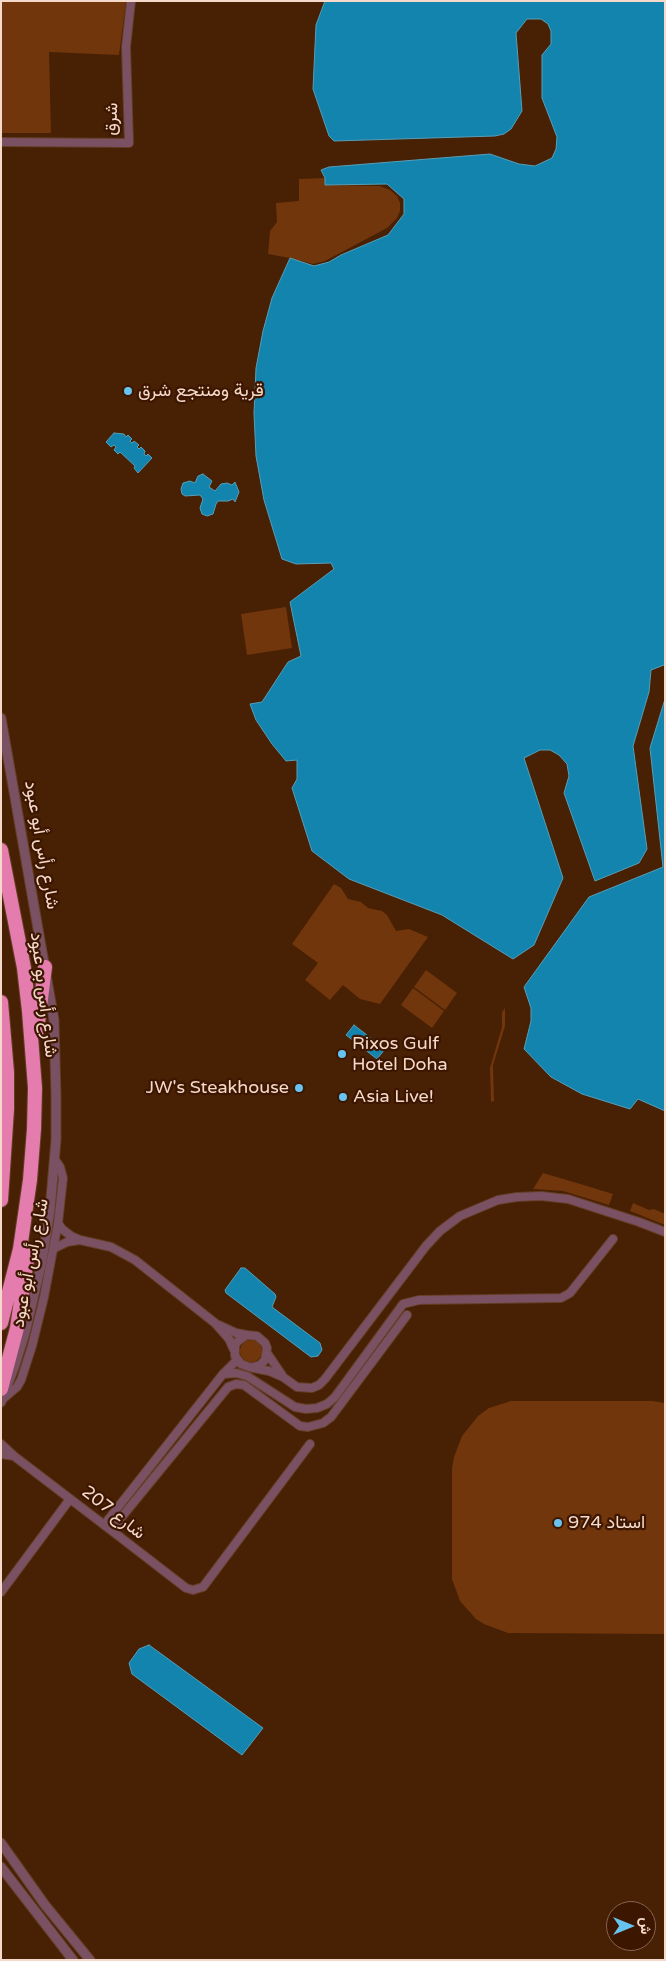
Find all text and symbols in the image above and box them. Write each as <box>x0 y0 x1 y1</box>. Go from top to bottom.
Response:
street label: شرق <box>100 102 124 136</box>
place label: قرية ومنتجع شرق <box>138 380 264 402</box>
marker: قرية ومنتجع شرق <box>122 385 134 397</box>
street label: شارع رأس أبو عبود <box>19 779 63 911</box>
street label: شارع رأس بو عبود <box>25 931 61 1059</box>
place label: Rixos Gulf Hotel Doha <box>352 1033 448 1076</box>
marker: Rixos Gulf Hotel Doha <box>336 1048 348 1060</box>
place label: JW's Steakhouse <box>146 1077 289 1099</box>
marker: JW's Steakhouse <box>293 1082 305 1094</box>
place label: Asia Live! <box>353 1086 434 1108</box>
marker: Asia Live! <box>337 1091 349 1103</box>
street label: شارع رأس أبو عبود <box>8 1197 54 1329</box>
street label: شارع 207 <box>77 1481 149 1545</box>
place label: استاد 974 <box>568 1512 645 1534</box>
marker: استاد 974 <box>552 1517 564 1529</box>
north arrow <box>606 1901 656 1951</box>
text: ش <box>637 1918 654 1934</box>

